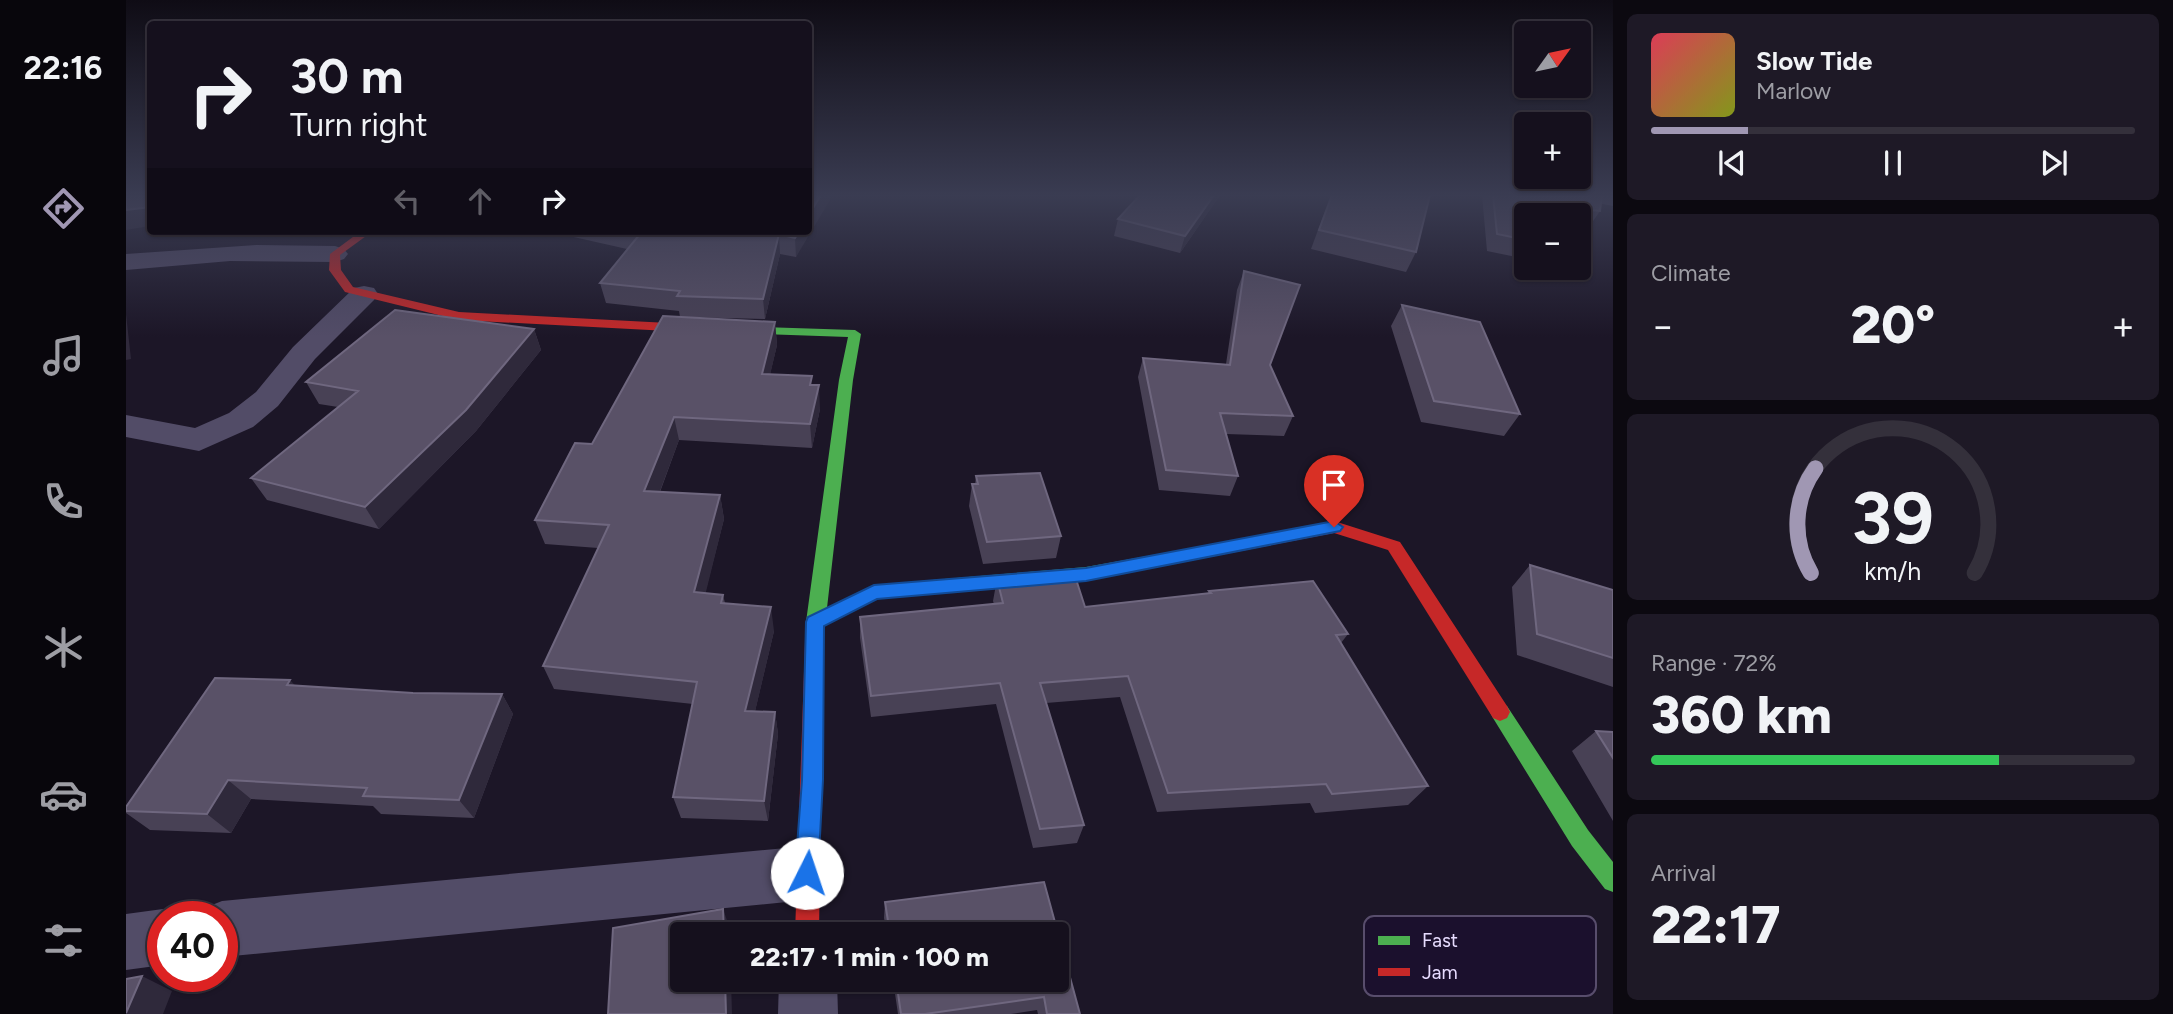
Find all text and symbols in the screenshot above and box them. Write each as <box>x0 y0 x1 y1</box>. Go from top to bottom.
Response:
north arrow <box>1514 21 1591 98</box>
map controls <box>1514 21 1591 280</box>
text: Slow Tide <box>1756 45 1872 77</box>
text: 30 m <box>290 46 403 105</box>
text: 22:16 <box>24 49 102 87</box>
icon: right <box>175 49 266 140</box>
text: Marlow <box>1756 77 1831 105</box>
text: Turn right <box>290 106 428 144</box>
button: + <box>1514 112 1591 189</box>
icon: previous <box>1713 144 1751 182</box>
icon: pause <box>1874 144 1912 182</box>
icon: next <box>2035 144 2073 182</box>
icon: left <box>388 182 426 220</box>
icon: ahead <box>461 182 499 220</box>
icon: right <box>534 182 572 220</box>
icon: directions <box>39 184 88 233</box>
button: − <box>1514 203 1591 280</box>
text: Climate <box>1651 259 1730 287</box>
text: 20° <box>1851 294 1935 356</box>
text: − <box>1651 303 1675 349</box>
text: + <box>2111 303 2135 349</box>
icon: music <box>39 331 88 380</box>
pin <box>1304 455 1364 527</box>
icon: arrive <box>1315 466 1353 504</box>
text: 39 <box>1852 474 1934 561</box>
icon: phone <box>39 477 88 526</box>
text: km/h <box>1864 556 1922 586</box>
icon: climate <box>39 623 88 672</box>
text: Range · 72% <box>1651 649 1777 677</box>
text: 360 km <box>1651 684 1832 746</box>
icon: car <box>39 770 88 819</box>
position arrow <box>770 836 844 910</box>
text: Arrival <box>1651 859 1716 887</box>
text: 22:17 <box>1651 894 1780 956</box>
speed limit sign: 40 <box>147 901 238 992</box>
icon: filters <box>39 916 88 965</box>
legend <box>1364 916 1596 996</box>
text: Fast <box>1422 929 1458 952</box>
text: 22:17 · 1 min · 100 m <box>750 941 989 973</box>
text: Jam <box>1422 961 1458 984</box>

